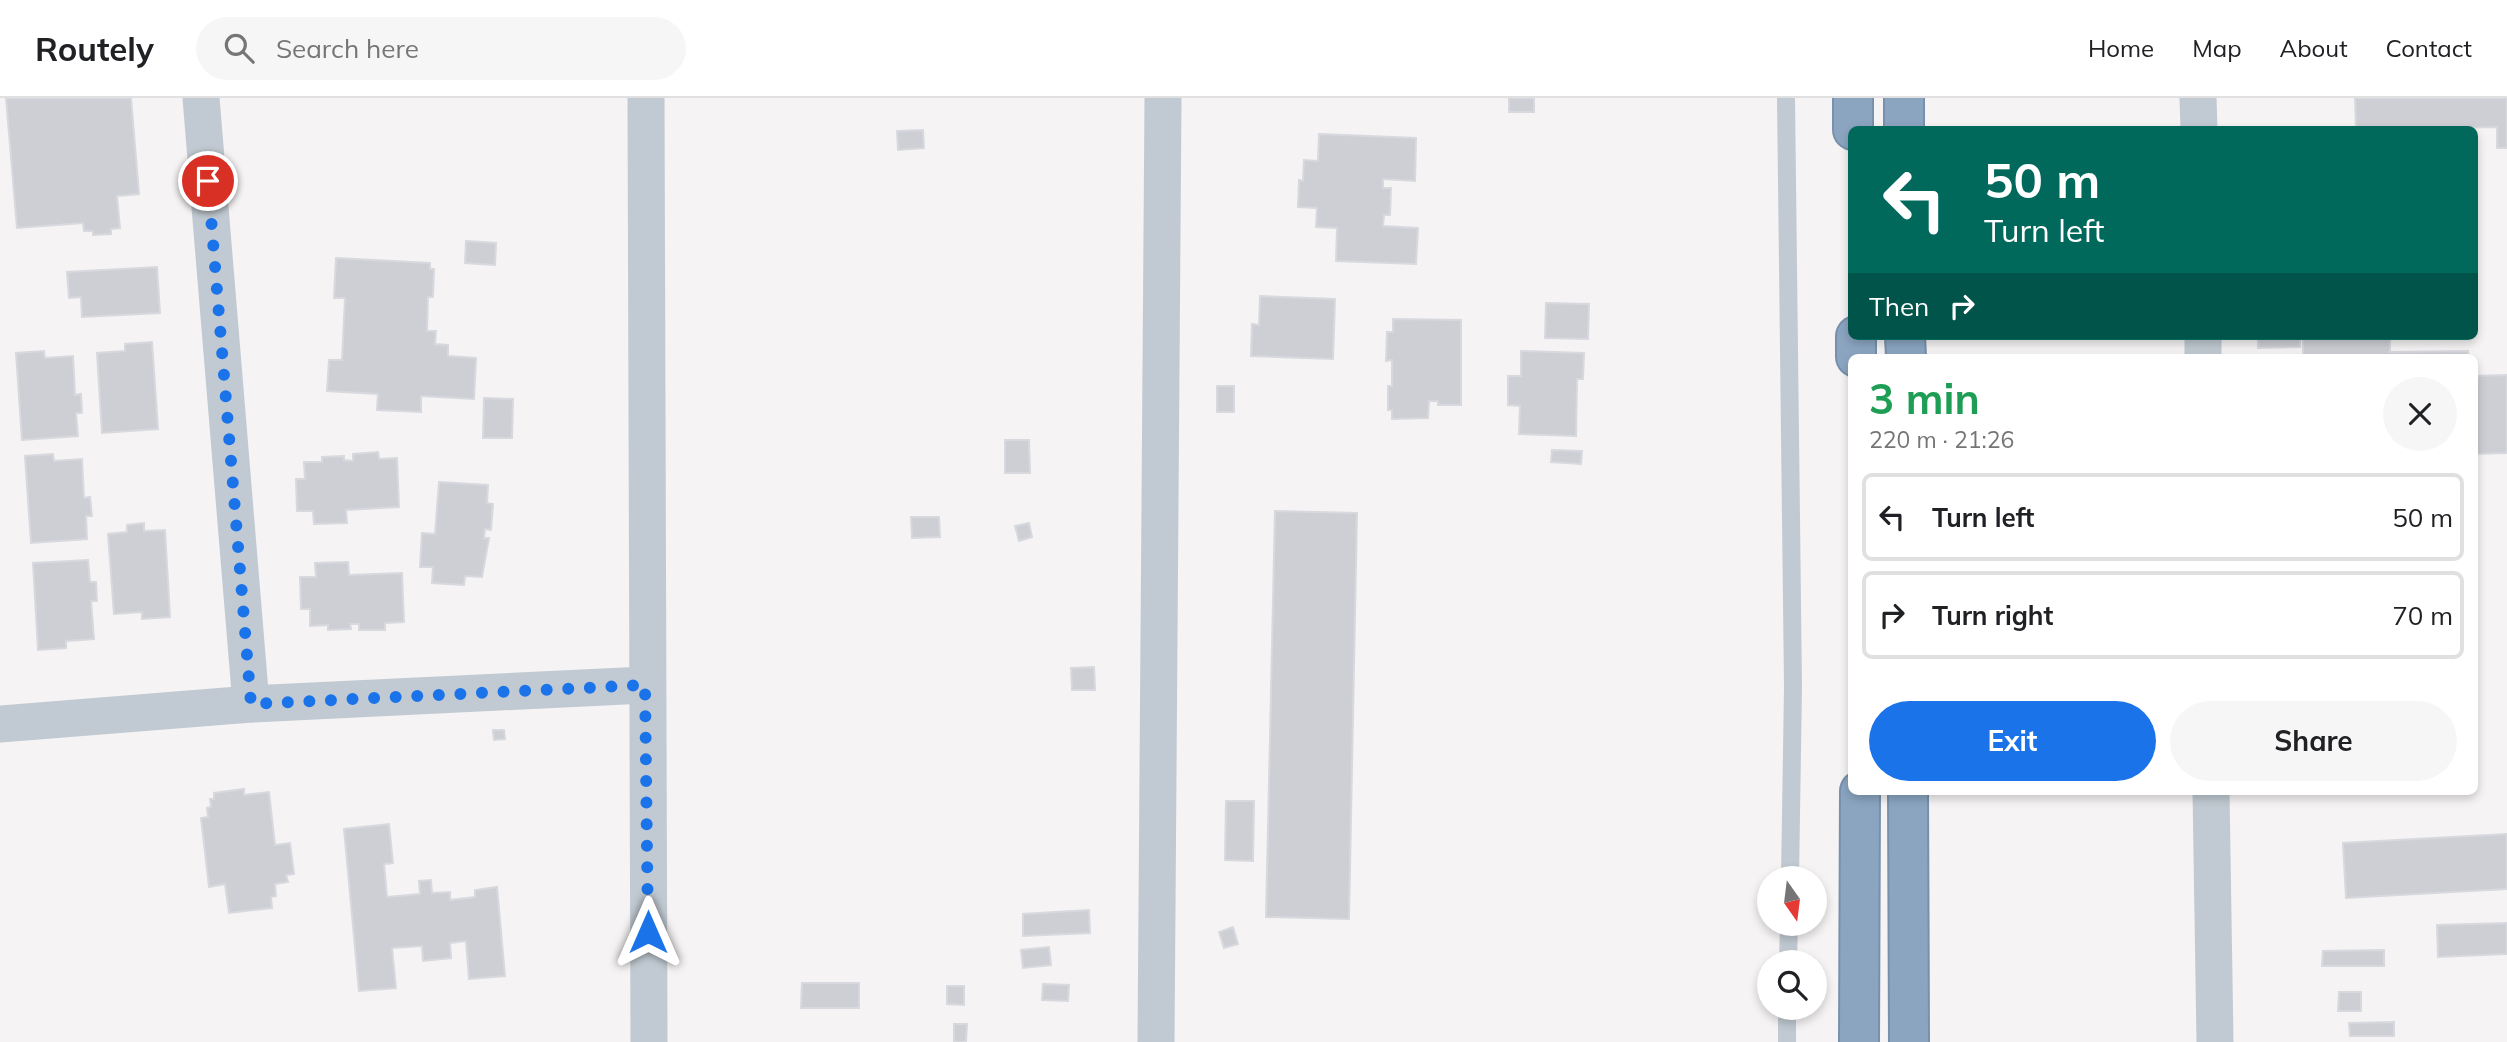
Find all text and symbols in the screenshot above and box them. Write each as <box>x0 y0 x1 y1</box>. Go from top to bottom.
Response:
search box <box>196 17 686 80</box>
text: Routely <box>35 28 154 69</box>
icon: search <box>220 29 258 67</box>
text: Search here <box>276 32 419 65</box>
text: Home <box>2088 33 2154 63</box>
text: Map <box>2192 33 2242 63</box>
text: About <box>2280 33 2348 63</box>
text: Contact <box>2386 33 2472 63</box>
text: 50 m <box>1984 149 2100 210</box>
pin <box>178 151 238 211</box>
icon: left <box>1869 154 1960 245</box>
icon: arrive <box>189 162 227 200</box>
text: Turn left <box>1984 210 2104 250</box>
icon: right <box>1943 287 1981 325</box>
text: Then <box>1869 290 1929 323</box>
text: 3 min <box>1869 372 1980 425</box>
button: close <box>2383 377 2457 451</box>
text: 220 m · 21:26 <box>1869 425 2014 454</box>
icon: left <box>1873 498 1911 536</box>
text: Turn left <box>1932 501 2034 534</box>
text: 50 m <box>2392 501 2453 534</box>
icon: right <box>1873 596 1911 634</box>
text: Turn right <box>1932 599 2053 632</box>
text: 70 m <box>2392 599 2453 632</box>
button: Exit <box>1869 701 2156 781</box>
button: Share <box>2170 701 2457 781</box>
north arrow <box>1757 866 1827 936</box>
map controls <box>1757 866 1827 1020</box>
position arrow <box>611 895 685 969</box>
button: search <box>1757 950 1827 1020</box>

